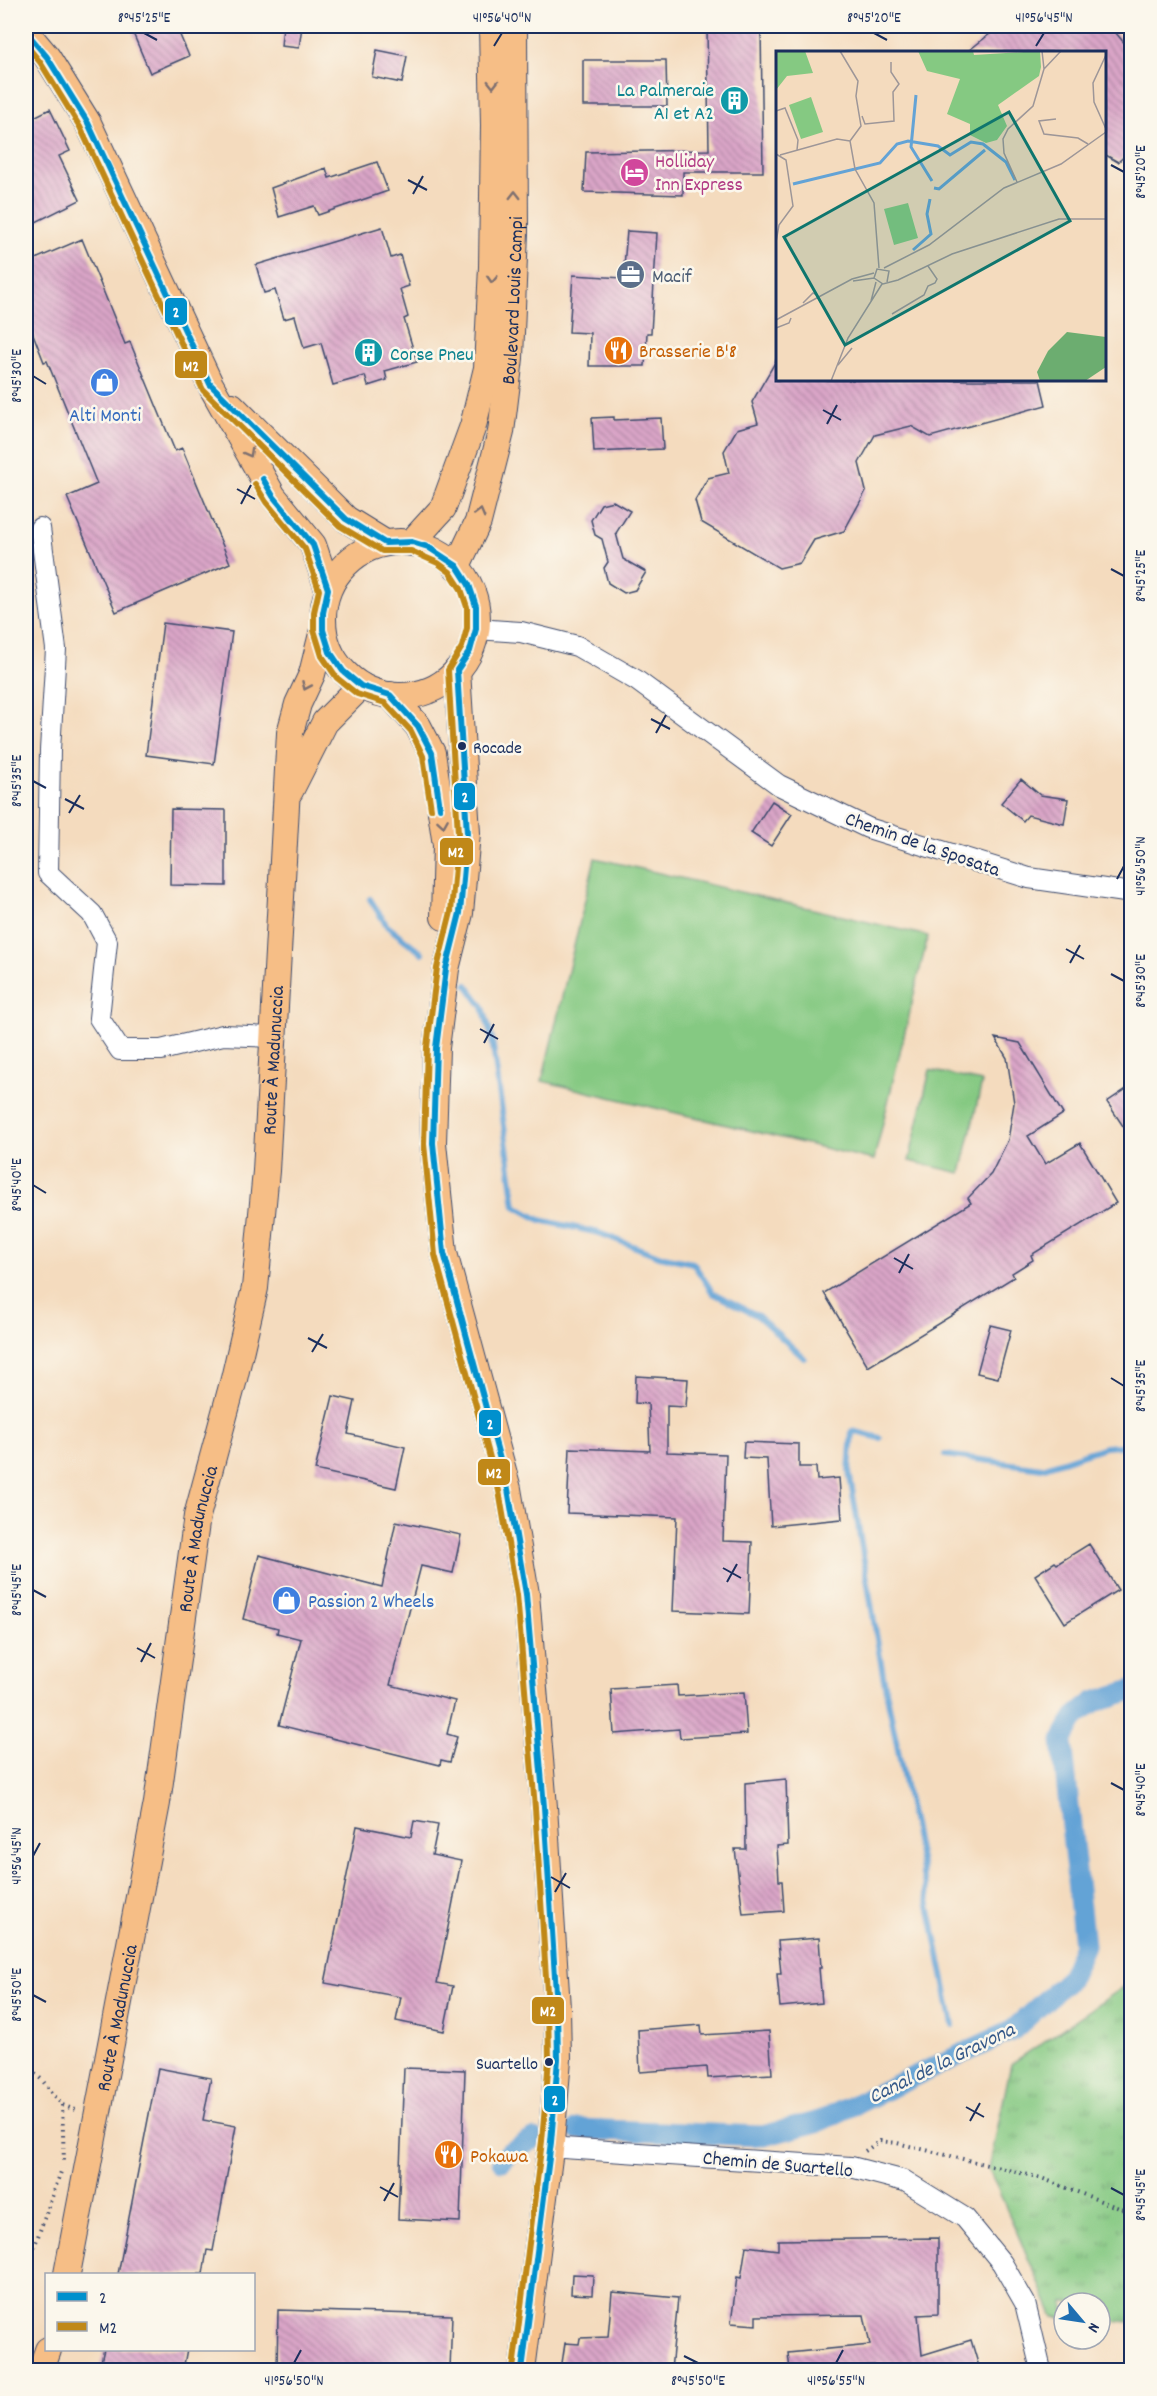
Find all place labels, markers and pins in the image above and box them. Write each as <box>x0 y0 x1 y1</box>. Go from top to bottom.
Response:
place label: La Palmeraie A1 et A2 <box>617 78 714 129</box>
building icon: La Palmeraie A1 et A2 <box>719 84 751 116</box>
place label: Holliday Inn Express <box>655 149 743 200</box>
hotel icon: Holliday Inn Express <box>618 156 650 188</box>
office icon: Macif <box>615 259 647 291</box>
place label: Macif <box>652 264 693 292</box>
restaurant icon: Brasserie B'8 <box>602 334 634 366</box>
building icon: Corse Pneu <box>353 337 385 369</box>
place label: Brasserie B'8 <box>639 339 737 367</box>
place label: Corse Pneu <box>390 342 474 370</box>
shop icon: Alti Monti <box>89 367 121 399</box>
place label: Alti Monti <box>69 403 141 431</box>
place label: Rocade <box>473 737 522 762</box>
marker: Rocade <box>456 740 468 752</box>
shop icon: Passion 2 Wheels <box>271 1584 303 1616</box>
place label: Passion 2 Wheels <box>308 1589 434 1617</box>
place label: Suartello <box>476 2053 538 2078</box>
marker: Suartello <box>543 2056 555 2068</box>
restaurant icon: Pokawa <box>433 2139 465 2171</box>
place label: Pokawa <box>470 2144 528 2172</box>

